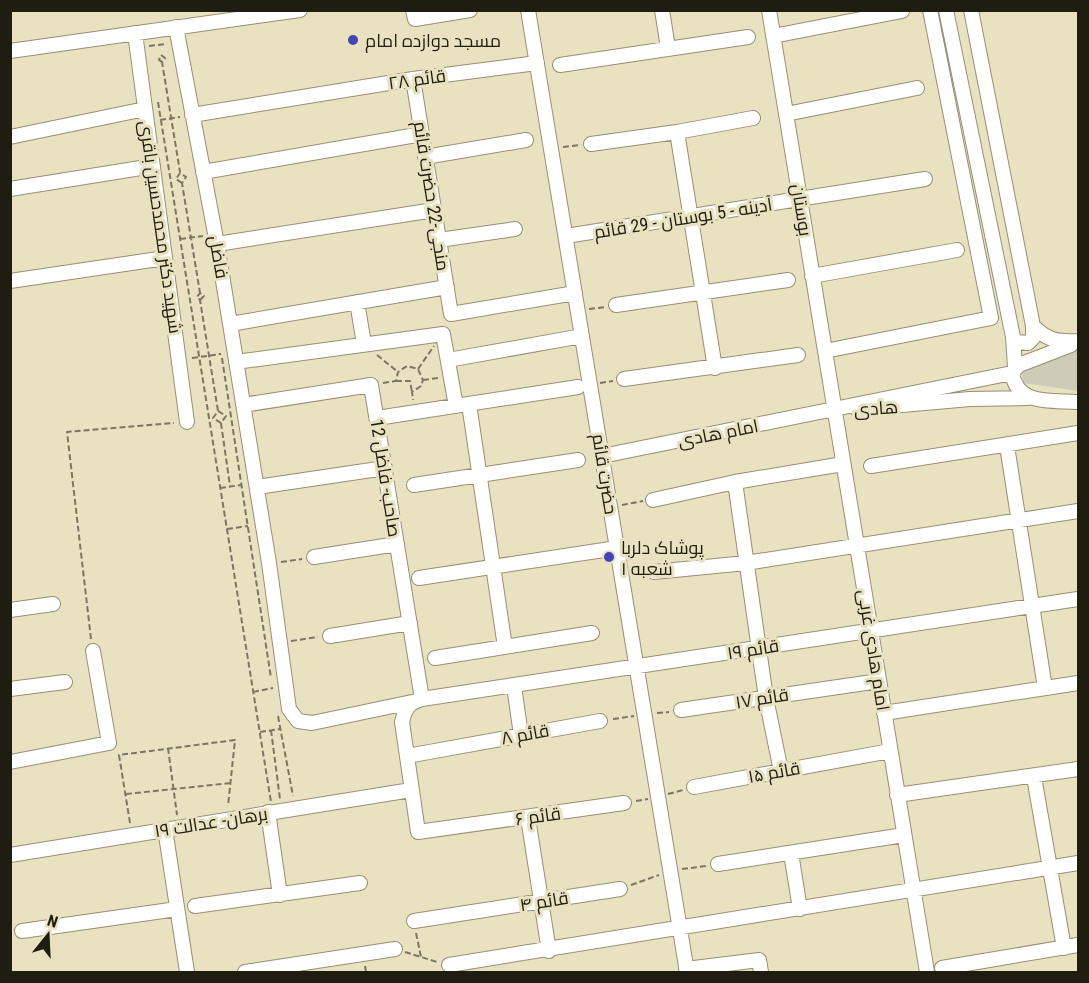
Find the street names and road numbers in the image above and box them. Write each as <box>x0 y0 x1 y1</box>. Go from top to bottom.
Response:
street label: قائم ۲۸ <box>387 65 447 95</box>
street label: شهید دکتر محمدحسین باقری <box>135 119 186 335</box>
street label: منجی-22 حضرت قائم <box>408 120 454 273</box>
street label: بوستان <box>787 182 816 238</box>
street label: آدینه - 5 بوستان - 29 قائم <box>592 194 774 244</box>
street label: فاضل <box>204 234 233 280</box>
street label: هادی <box>853 396 899 421</box>
street label: امام هادی <box>676 415 760 453</box>
street label: صاحب- فاضل 12 <box>365 418 406 538</box>
street label: حضرت قائم <box>586 432 622 516</box>
street label: امام هادی غربی <box>852 588 894 712</box>
street label: قائم ۱۹ <box>726 635 781 665</box>
street label: قائم ۱۷ <box>734 683 791 715</box>
street label: قائم ۸ <box>499 719 551 751</box>
street label: قائم ۱۵ <box>746 757 802 789</box>
street label: قائم ۶ <box>514 802 562 832</box>
street label: برهان- عدالت ۱۹ <box>153 803 269 842</box>
street label: قائم ۴ <box>518 887 570 917</box>

